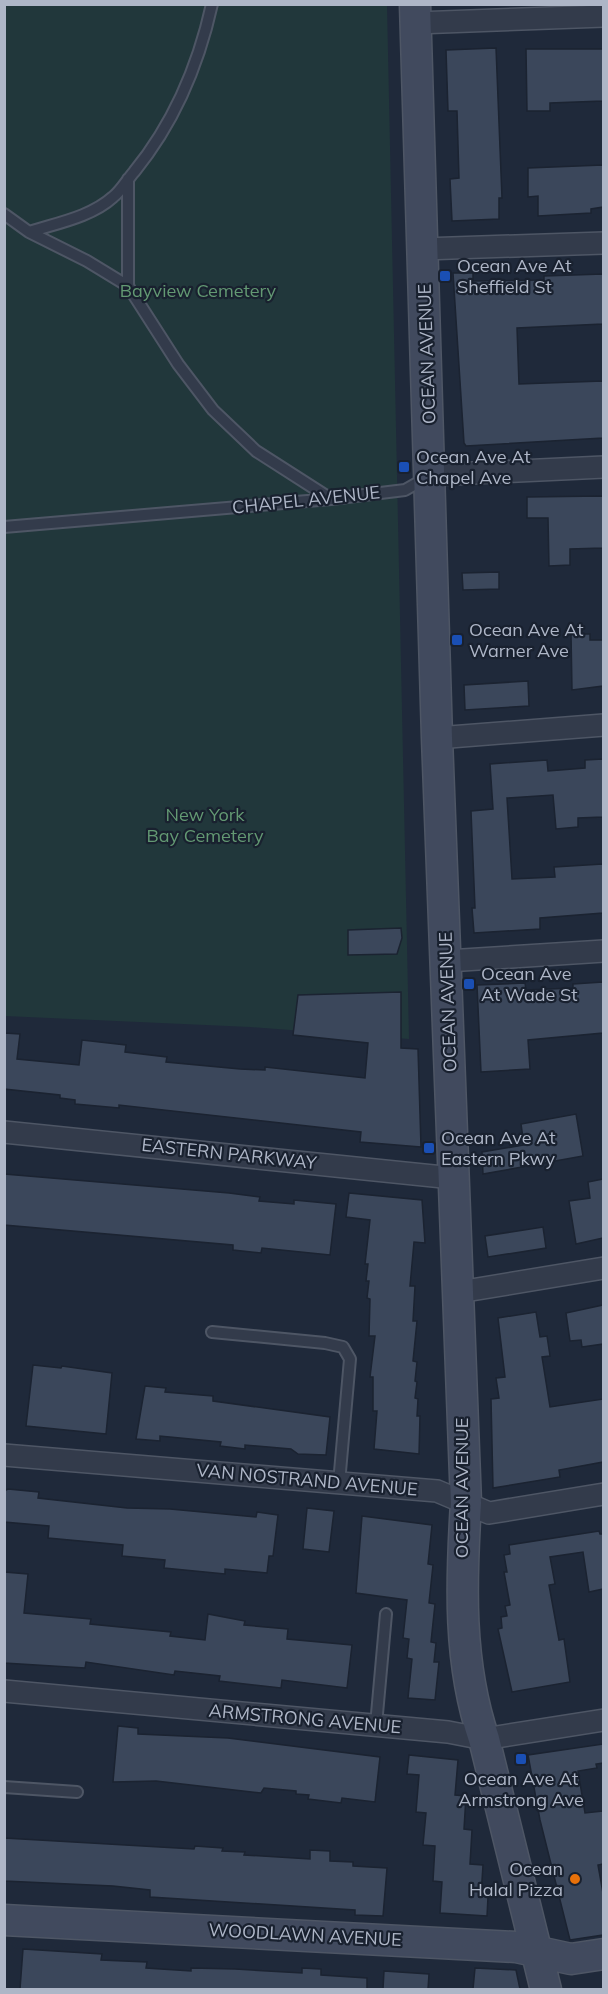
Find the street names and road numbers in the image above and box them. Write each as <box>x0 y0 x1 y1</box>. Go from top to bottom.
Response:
street label: OCEAN AVENUE <box>413 283 440 425</box>
street label: CHAPEL AVENUE <box>231 480 381 519</box>
street label: OCEAN AVENUE <box>434 931 461 1073</box>
street label: EASTERN PARKWAY <box>140 1133 319 1174</box>
street label: OCEAN AVENUE <box>450 1418 473 1558</box>
street label: VAN NOSTRAND AVENUE <box>196 1458 418 1501</box>
street label: ARMSTRONG AVENUE <box>208 1699 402 1738</box>
street label: WOODLAWN AVENUE <box>208 1918 402 1951</box>

